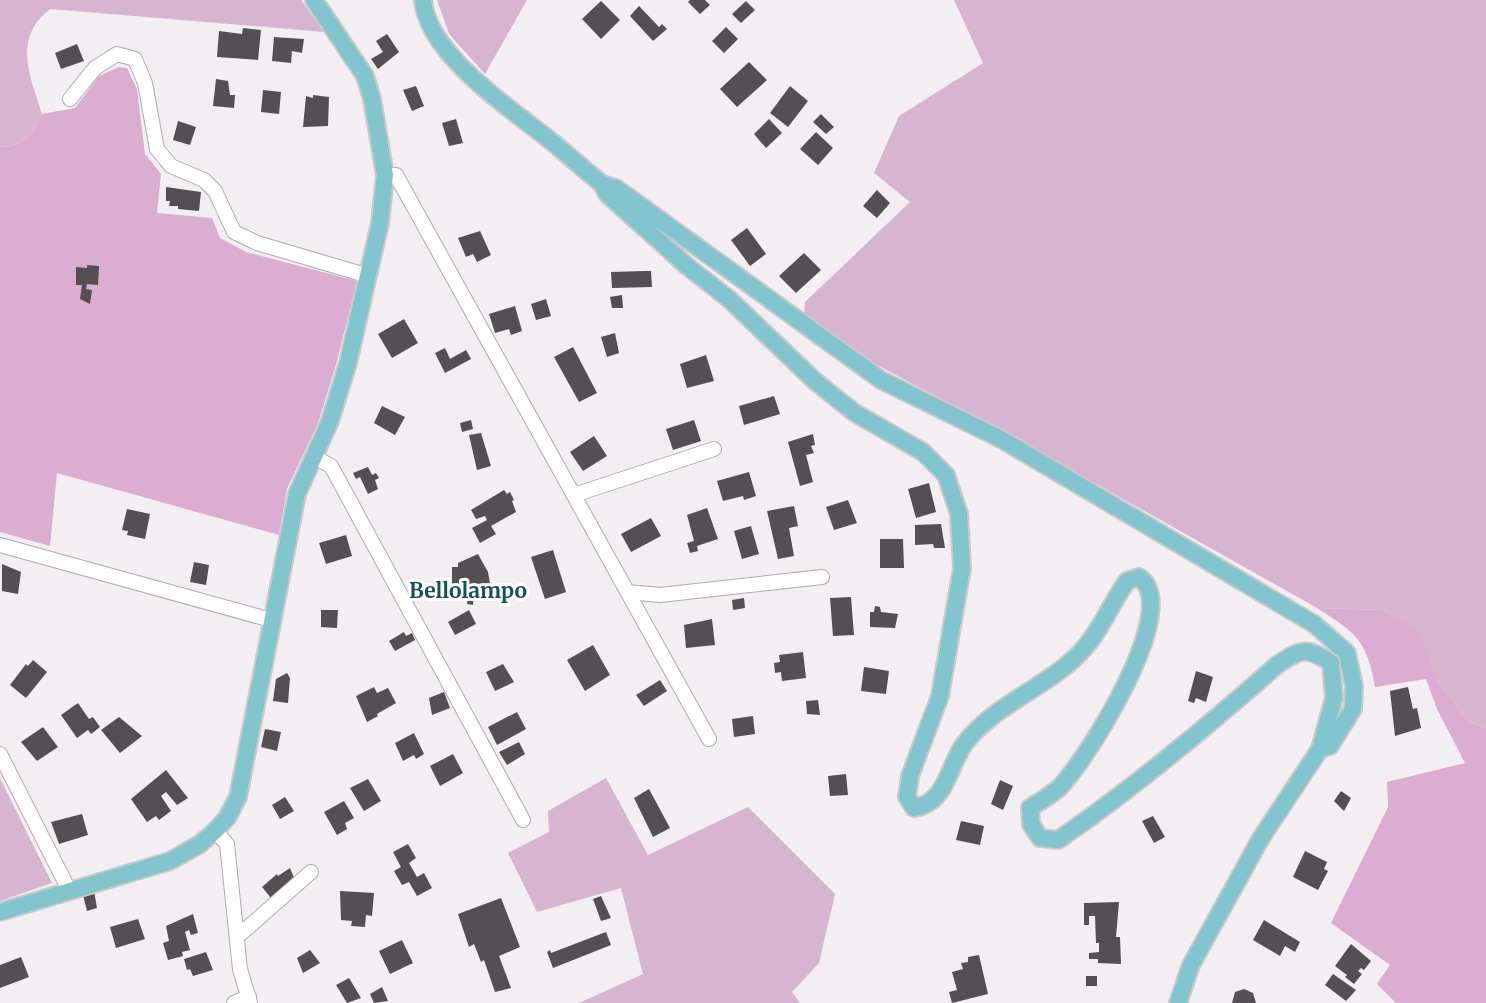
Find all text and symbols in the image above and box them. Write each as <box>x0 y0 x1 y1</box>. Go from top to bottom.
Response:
district label: Bellolampo <box>409 577 527 604</box>

